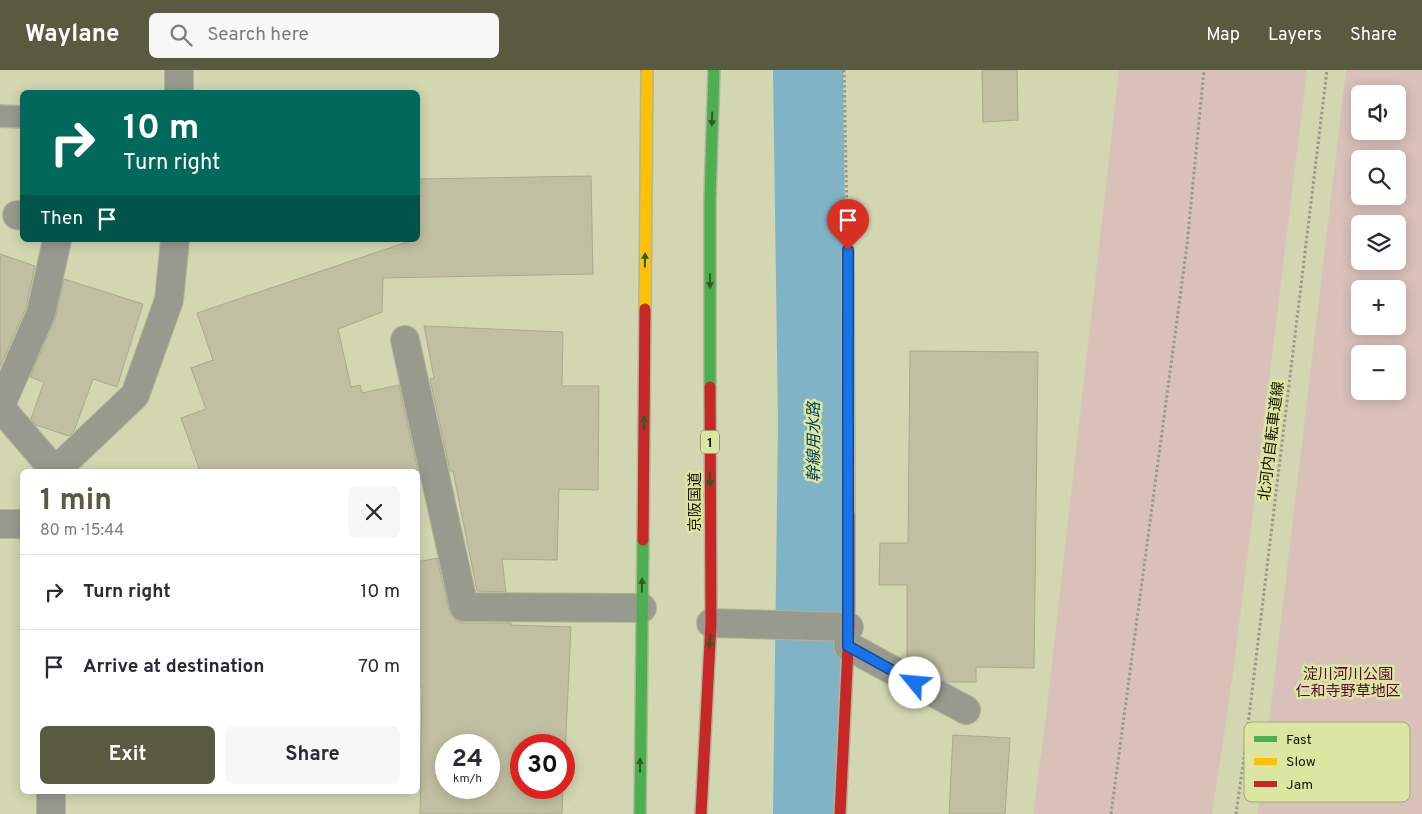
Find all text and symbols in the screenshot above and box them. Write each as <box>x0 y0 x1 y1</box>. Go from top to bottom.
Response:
search box <box>149 13 499 58</box>
text: Waylane <box>25 20 119 50</box>
icon: search <box>167 21 195 49</box>
text: Search here <box>207 23 309 47</box>
text: Map <box>1206 24 1240 47</box>
text: Layers <box>1268 24 1322 47</box>
text: Share <box>1350 24 1397 47</box>
map controls <box>1351 85 1406 400</box>
button: sound <box>1351 85 1406 140</box>
text: 10 m <box>123 107 199 151</box>
icon: right <box>40 110 105 175</box>
one-way arrow <box>708 111 716 127</box>
text: Turn right <box>123 150 220 177</box>
button: search <box>1351 150 1406 205</box>
pin <box>827 199 869 250</box>
icon: arrive <box>93 205 121 233</box>
icon: arrive <box>834 206 862 234</box>
text: Then <box>40 207 83 231</box>
button: layers <box>1351 215 1406 270</box>
one-way arrow <box>641 252 649 268</box>
one-way arrow <box>706 273 714 289</box>
button: + <box>1351 280 1406 335</box>
button: − <box>1351 345 1406 400</box>
street label: 北河内自転車道線 <box>1255 380 1289 502</box>
water label: 幹線用水路 <box>805 400 825 482</box>
one-way arrow <box>640 415 648 431</box>
road number: 1 <box>701 431 719 454</box>
one-way arrow <box>706 471 714 487</box>
street label: 京阪国道 <box>687 472 706 532</box>
text: 1 min <box>40 483 112 520</box>
button: close <box>348 486 400 538</box>
text: 80 m · 15:44 <box>40 521 124 541</box>
one-way arrow <box>638 577 646 593</box>
icon: right <box>40 578 68 606</box>
text: Turn right <box>83 580 171 604</box>
text: 10 m <box>360 580 400 604</box>
one-way arrow <box>705 633 713 649</box>
icon: arrive <box>40 653 68 681</box>
text: Arrive at destination <box>83 655 264 679</box>
text: 70 m <box>358 655 400 679</box>
position arrow <box>888 656 940 708</box>
park label: 淀川河川公園 仁和寺野草地区 <box>1295 666 1401 702</box>
legend <box>1244 722 1410 802</box>
button: Exit <box>40 726 215 784</box>
button: Share <box>225 726 400 784</box>
text: Fast <box>1286 732 1312 749</box>
speed limit sign: 30 <box>510 734 575 799</box>
text: 24 <box>452 744 483 776</box>
text: Slow <box>1286 754 1316 771</box>
one-way arrow <box>636 757 644 773</box>
text: km/h <box>453 771 482 787</box>
text: Jam <box>1286 777 1313 794</box>

